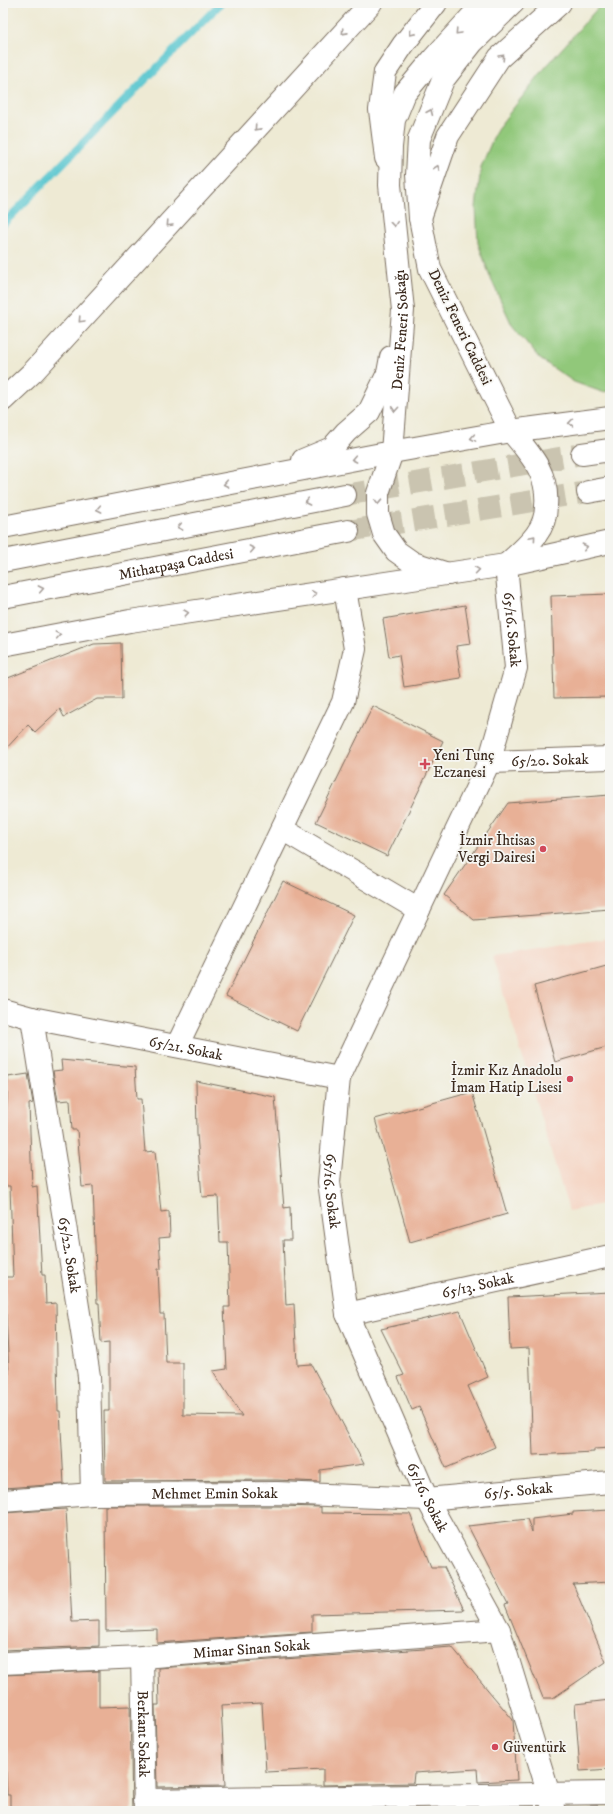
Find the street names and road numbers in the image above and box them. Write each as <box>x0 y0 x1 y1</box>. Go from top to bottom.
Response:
street label: Deniz Feneri Caddesi <box>424 266 496 388</box>
street label: Deniz Feneri Sokağı <box>387 269 412 391</box>
street label: Mithatpaşa Caddesi <box>117 544 235 584</box>
street label: 65/16. Sokak <box>499 591 525 669</box>
street label: 65/20. Sokak <box>511 749 590 771</box>
street label: 65/21. Sokak <box>147 1032 225 1065</box>
street label: 65/16. Sokak <box>319 1153 345 1231</box>
street label: 65/22. Sokak <box>54 1215 85 1295</box>
street label: 65/13. Sokak <box>440 1268 516 1302</box>
street label: 65/16. Sokak <box>403 1459 453 1536</box>
street label: 65/5. Sokak <box>483 1478 554 1503</box>
street label: Mehmet Emin Sokak <box>152 1483 278 1503</box>
street label: Mimar Sinan Sokak <box>192 1635 311 1663</box>
street label: Berkant Sokak <box>133 1690 154 1778</box>

